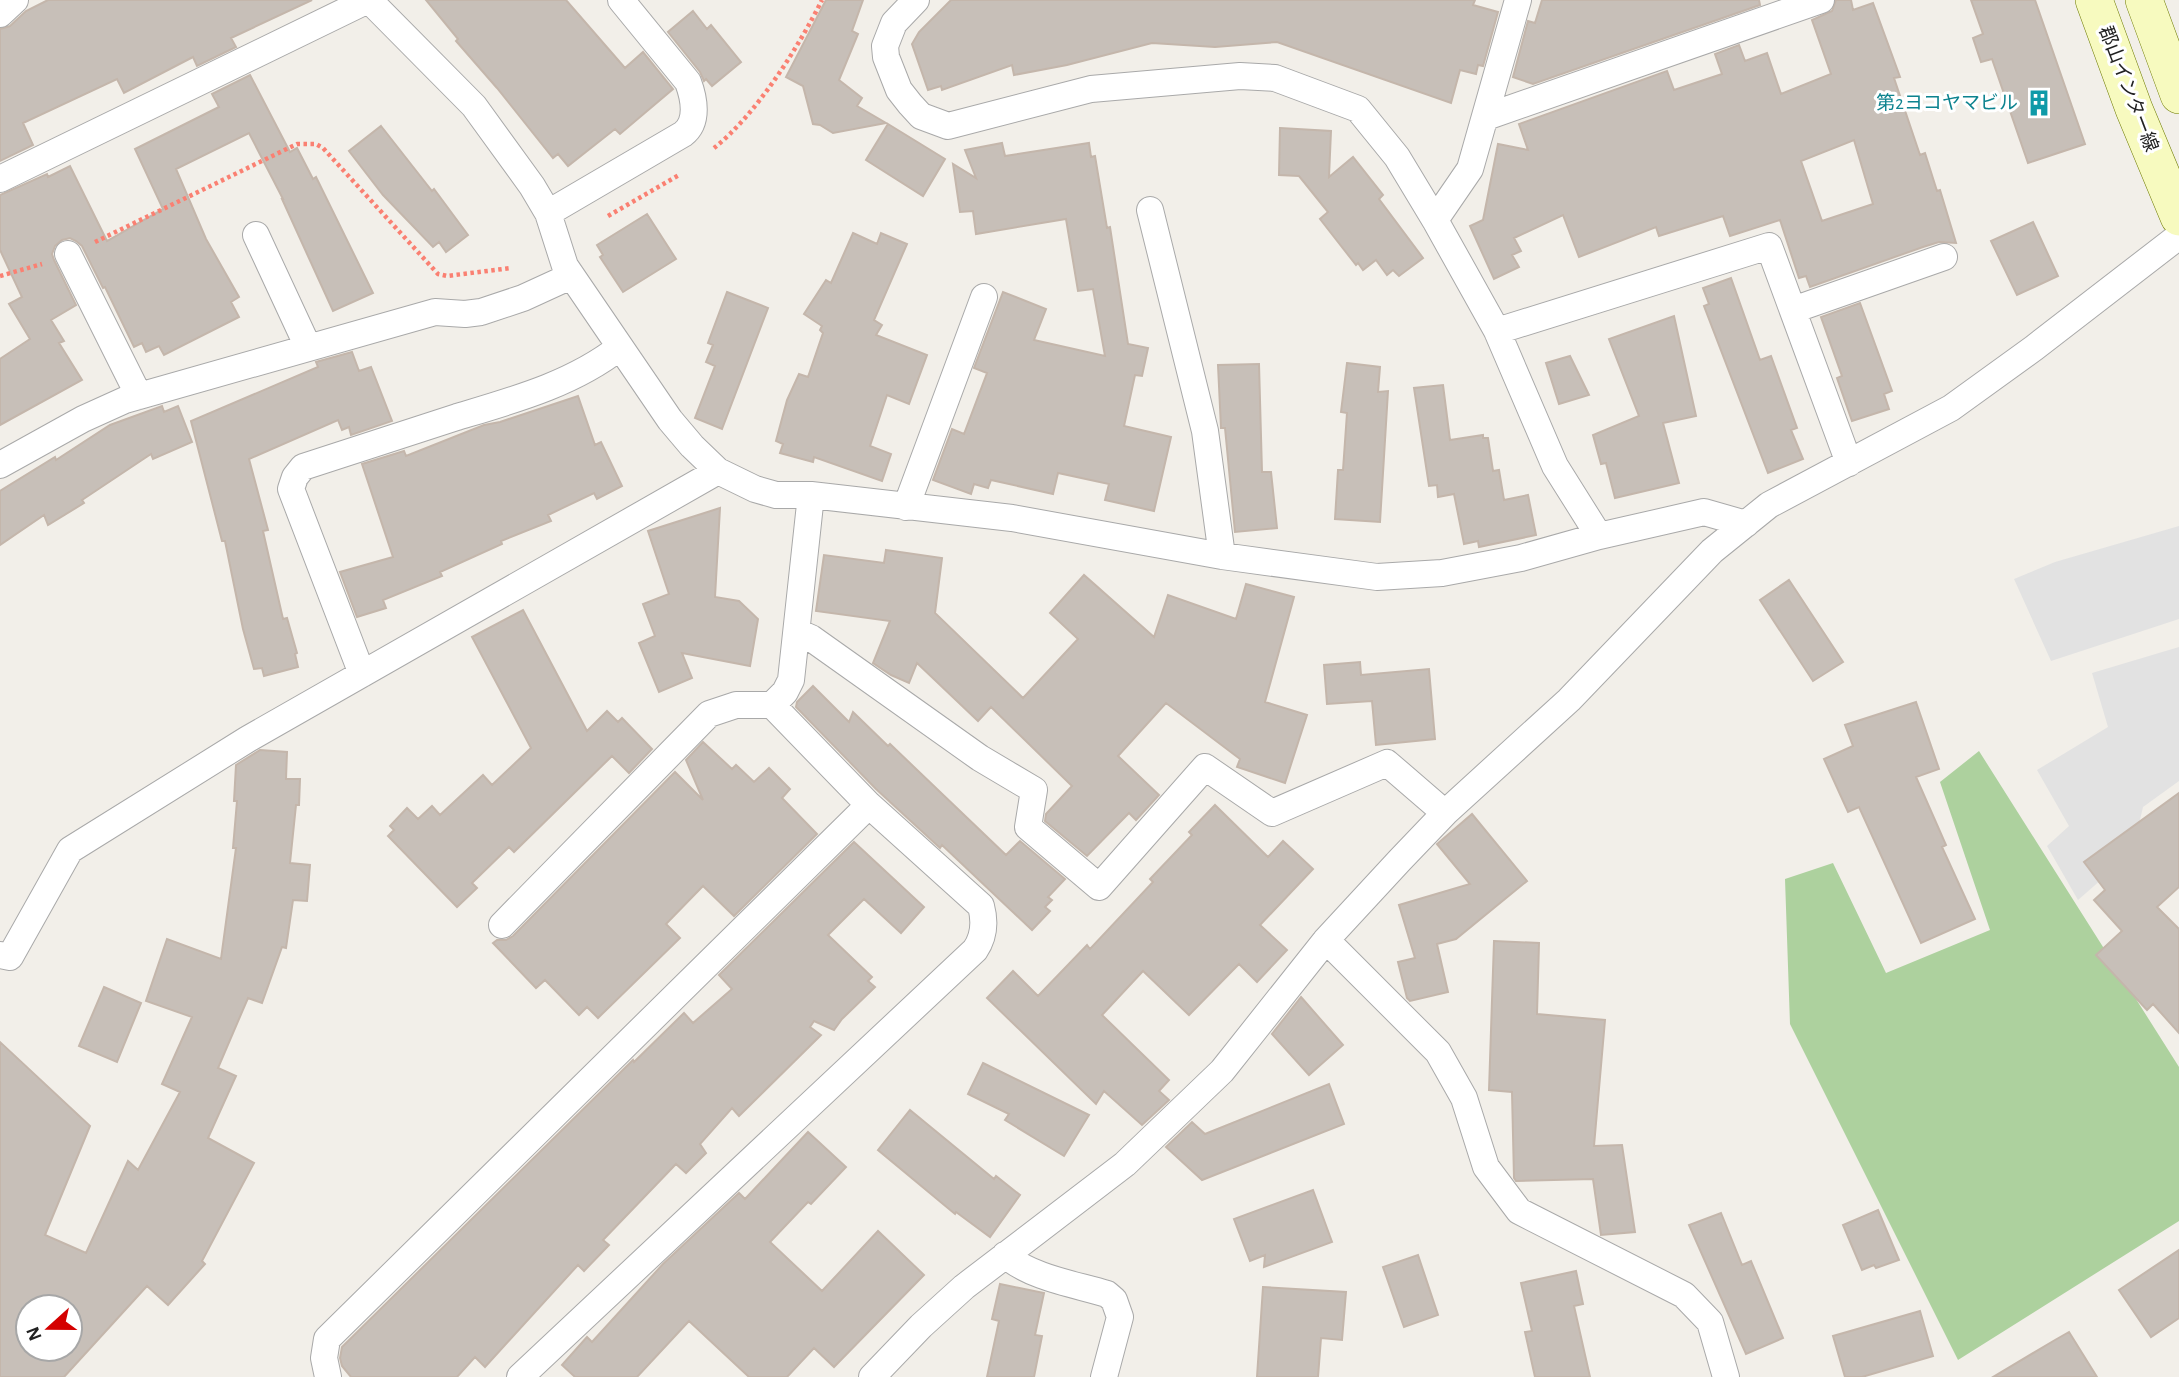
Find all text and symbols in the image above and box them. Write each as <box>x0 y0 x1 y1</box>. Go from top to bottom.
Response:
street label: 郡山インター線 <box>2095 23 2162 154</box>
building icon: 第2ヨコヤマビル <box>2024 88 2054 118</box>
place label: 第2ヨコヤマビル <box>1876 93 2018 113</box>
north arrow <box>14 1293 84 1363</box>
text: N <box>23 1324 46 1343</box>

